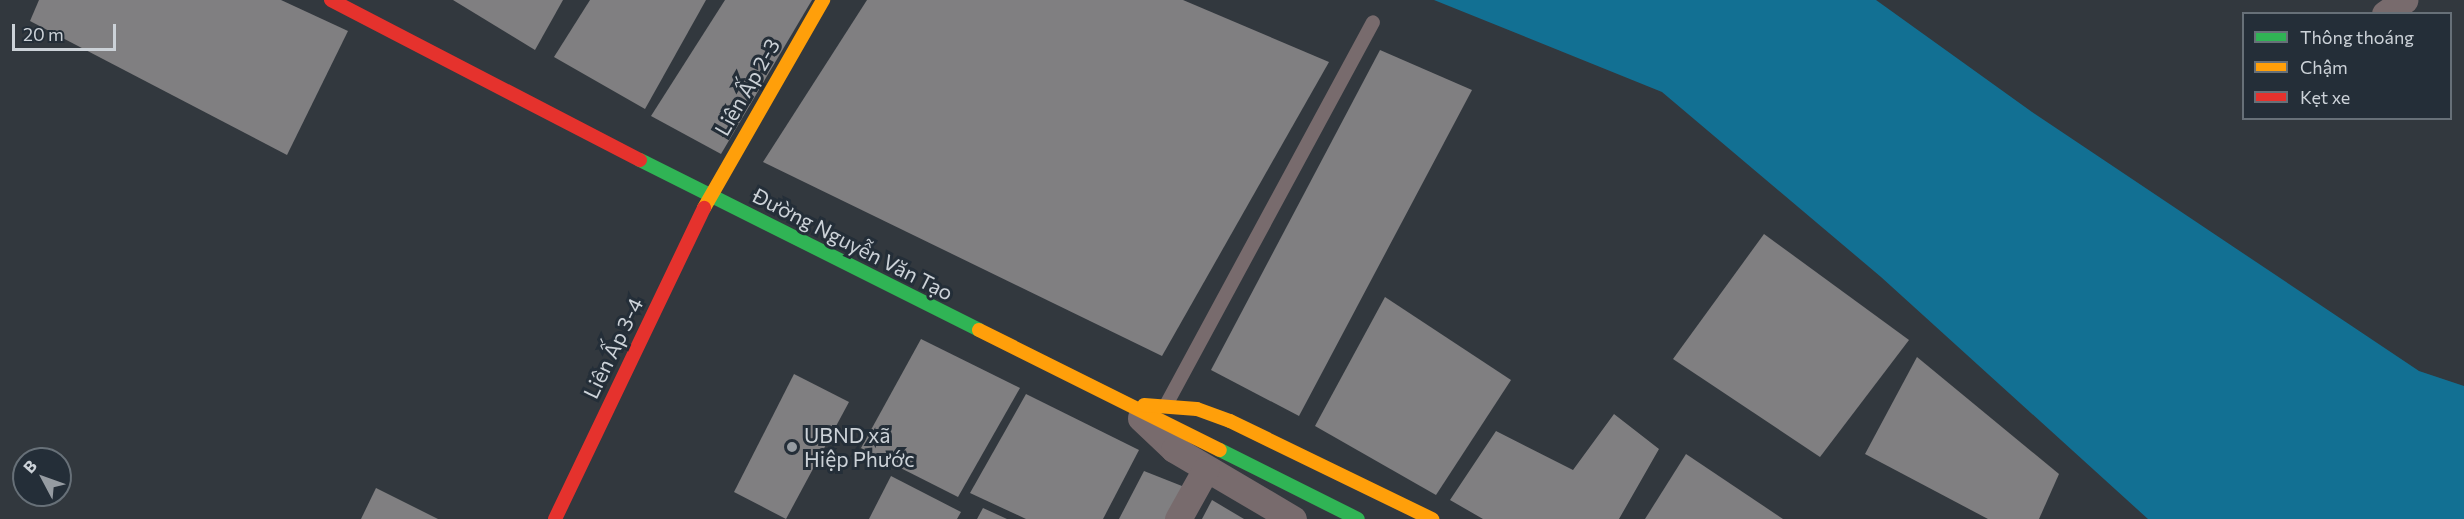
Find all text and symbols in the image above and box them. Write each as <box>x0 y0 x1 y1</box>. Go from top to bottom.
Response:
scale bar <box>15 12 118 50</box>
legend <box>2242 12 2452 120</box>
text: 20 m <box>23 23 64 45</box>
text: Thông thoáng <box>2300 26 2414 48</box>
street label: Liên Ấp 2-3 <box>709 34 785 140</box>
text: Chậm <box>2300 56 2348 78</box>
text: Kẹt xe <box>2300 86 2350 108</box>
street label: Đường Nguyễn Văn Tạo <box>749 183 957 305</box>
street label: Liên Ấp 3-4 <box>578 294 648 402</box>
place label: UBND xã Hiệp Phước <box>804 422 915 472</box>
marker: UBND xã Hiệp Phước <box>785 440 799 454</box>
north arrow <box>12 447 72 507</box>
text: B <box>19 456 40 476</box>

